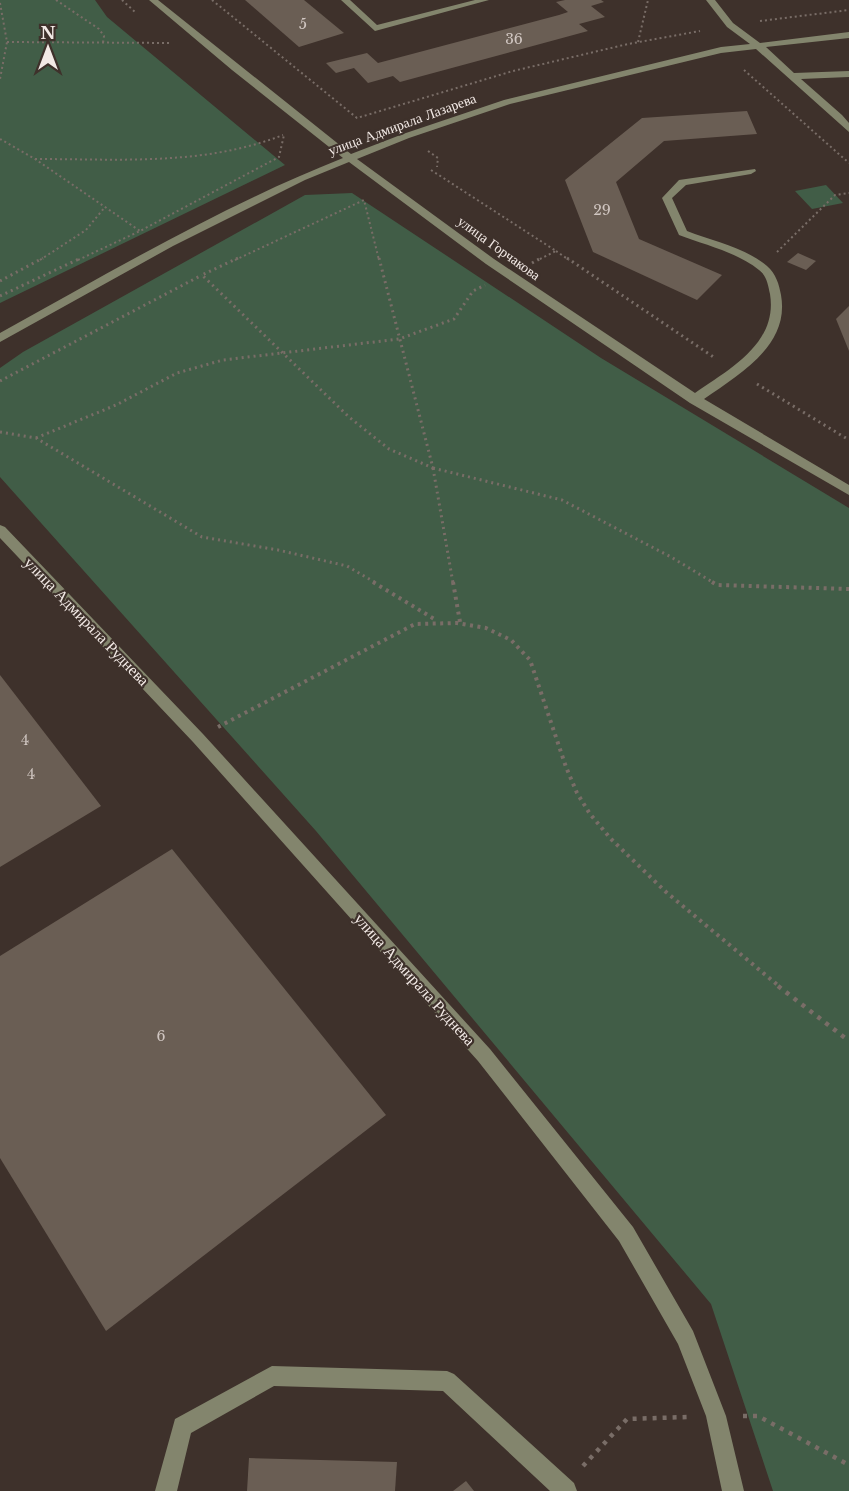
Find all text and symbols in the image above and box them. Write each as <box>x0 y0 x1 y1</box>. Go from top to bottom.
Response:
house number: 5 <box>299 15 307 33</box>
north arrow <box>18 18 78 78</box>
text: N <box>40 23 56 43</box>
house number: 36 <box>505 30 523 48</box>
street label: улица Адмирала Лазарева <box>326 89 479 159</box>
house number: 29 <box>593 201 611 219</box>
street label: улица Горчакова <box>454 212 545 285</box>
street label: улица Адмирала Руднева <box>20 552 154 690</box>
house number: 4 <box>21 731 29 749</box>
house number: 4 <box>27 765 35 783</box>
street label: улица Адмирала Руднева <box>350 909 480 1049</box>
house number: 6 <box>156 1027 166 1045</box>

